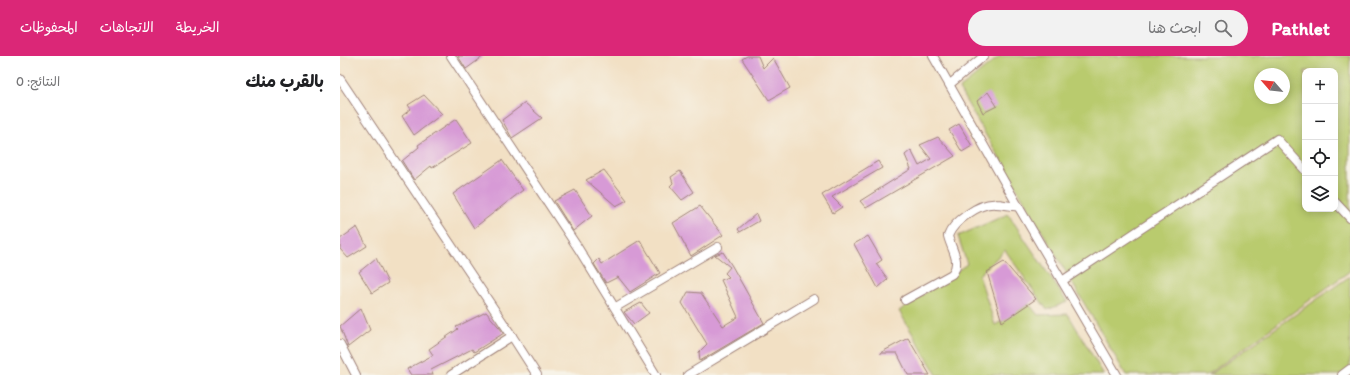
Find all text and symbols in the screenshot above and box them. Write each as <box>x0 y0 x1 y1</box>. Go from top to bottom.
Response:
search box <box>968 10 1248 46</box>
icon: search <box>1212 17 1234 39</box>
text: Pathlet <box>1272 17 1330 40</box>
text: المحفوظات <box>20 19 78 36</box>
text: الاتجاهات <box>100 19 154 36</box>
text: الخريطة <box>176 19 219 36</box>
text: ابحث هنا <box>1148 19 1202 37</box>
north arrow <box>1254 68 1290 104</box>
map controls <box>1302 68 1338 212</box>
button: + <box>1302 68 1338 104</box>
text: بالقرب منك <box>246 71 324 91</box>
text: النتائج: 0 <box>16 74 60 89</box>
button: − <box>1302 104 1338 140</box>
button: locate <box>1302 140 1338 176</box>
button: layers <box>1302 176 1338 212</box>

